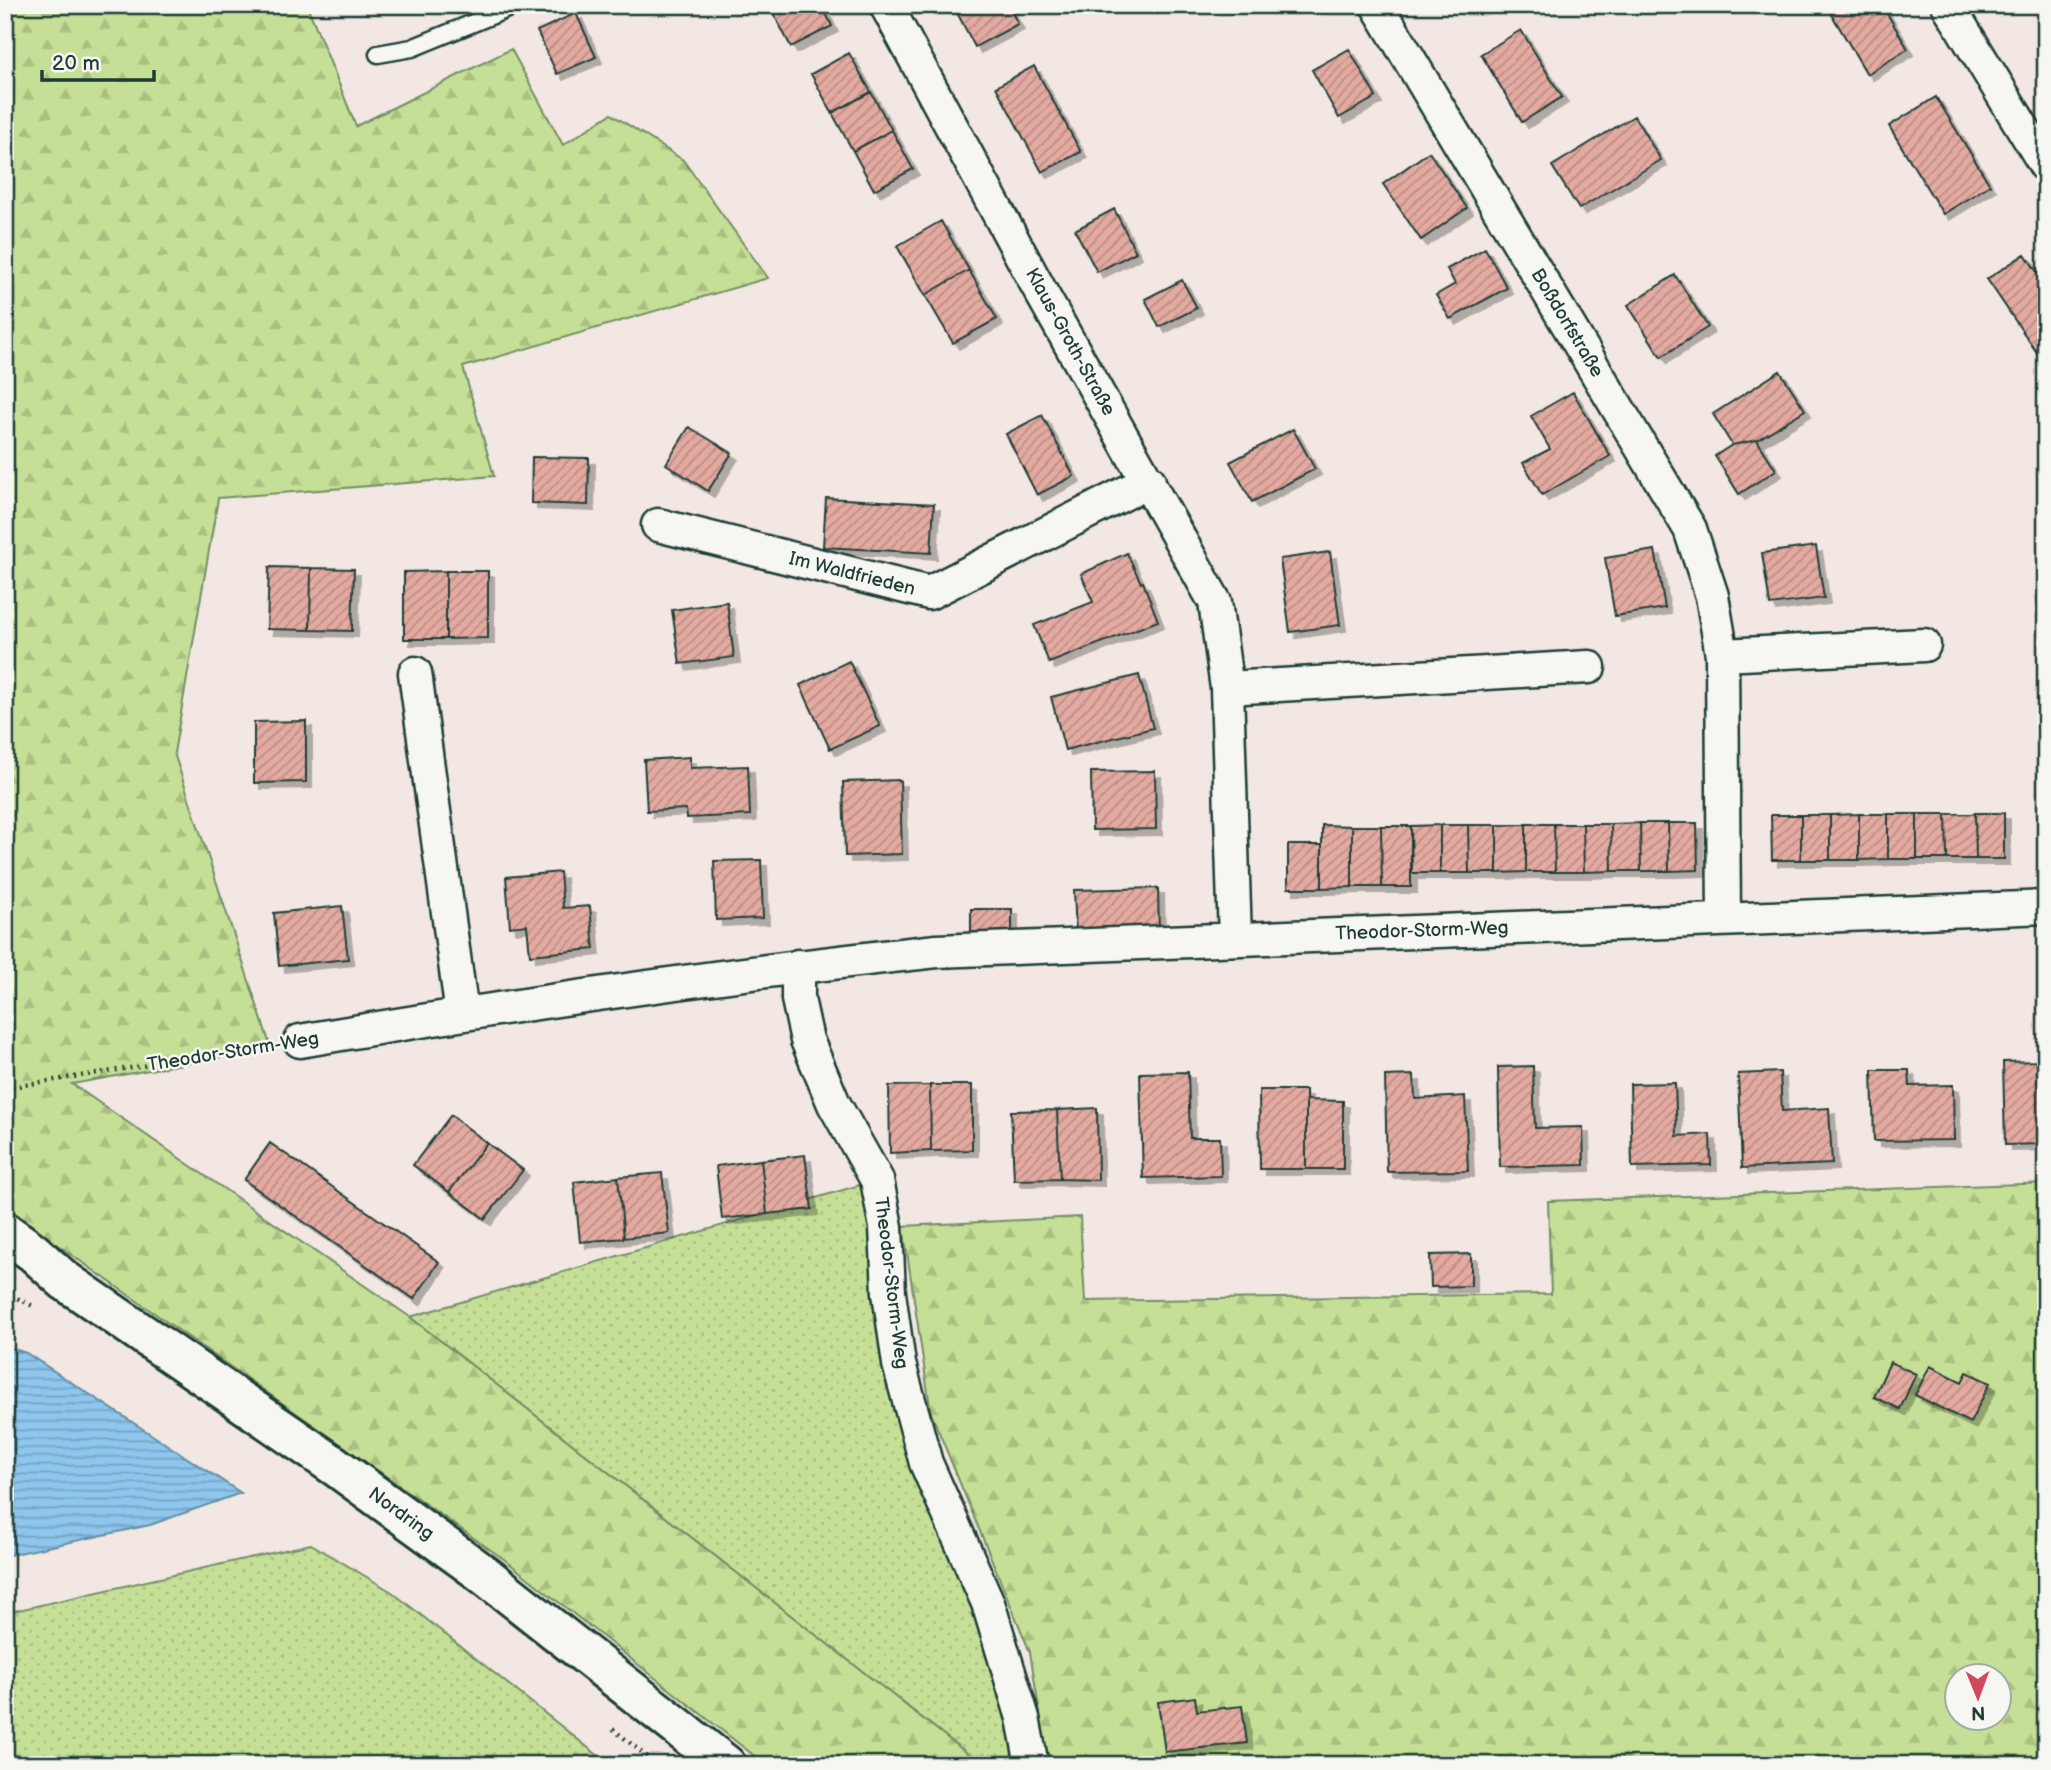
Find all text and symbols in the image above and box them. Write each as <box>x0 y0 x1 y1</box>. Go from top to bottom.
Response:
scale bar <box>42 38 154 82</box>
text: 20 m <box>52 51 100 76</box>
street label: Klaus-Groth-Straße <box>1020 264 1120 420</box>
street label: Boßdorfstraße <box>1526 265 1608 381</box>
street label: Im Waldfrieden <box>786 547 918 601</box>
street label: Theodor-Storm-Weg <box>1335 916 1509 946</box>
street label: Theodor-Storm-Weg <box>146 1027 320 1077</box>
street label: Theodor-Storm-Weg <box>869 1196 913 1370</box>
street label: Nordring <box>364 1483 438 1545</box>
north arrow <box>1942 1662 2012 1732</box>
text: N <box>1971 1701 1986 1724</box>

